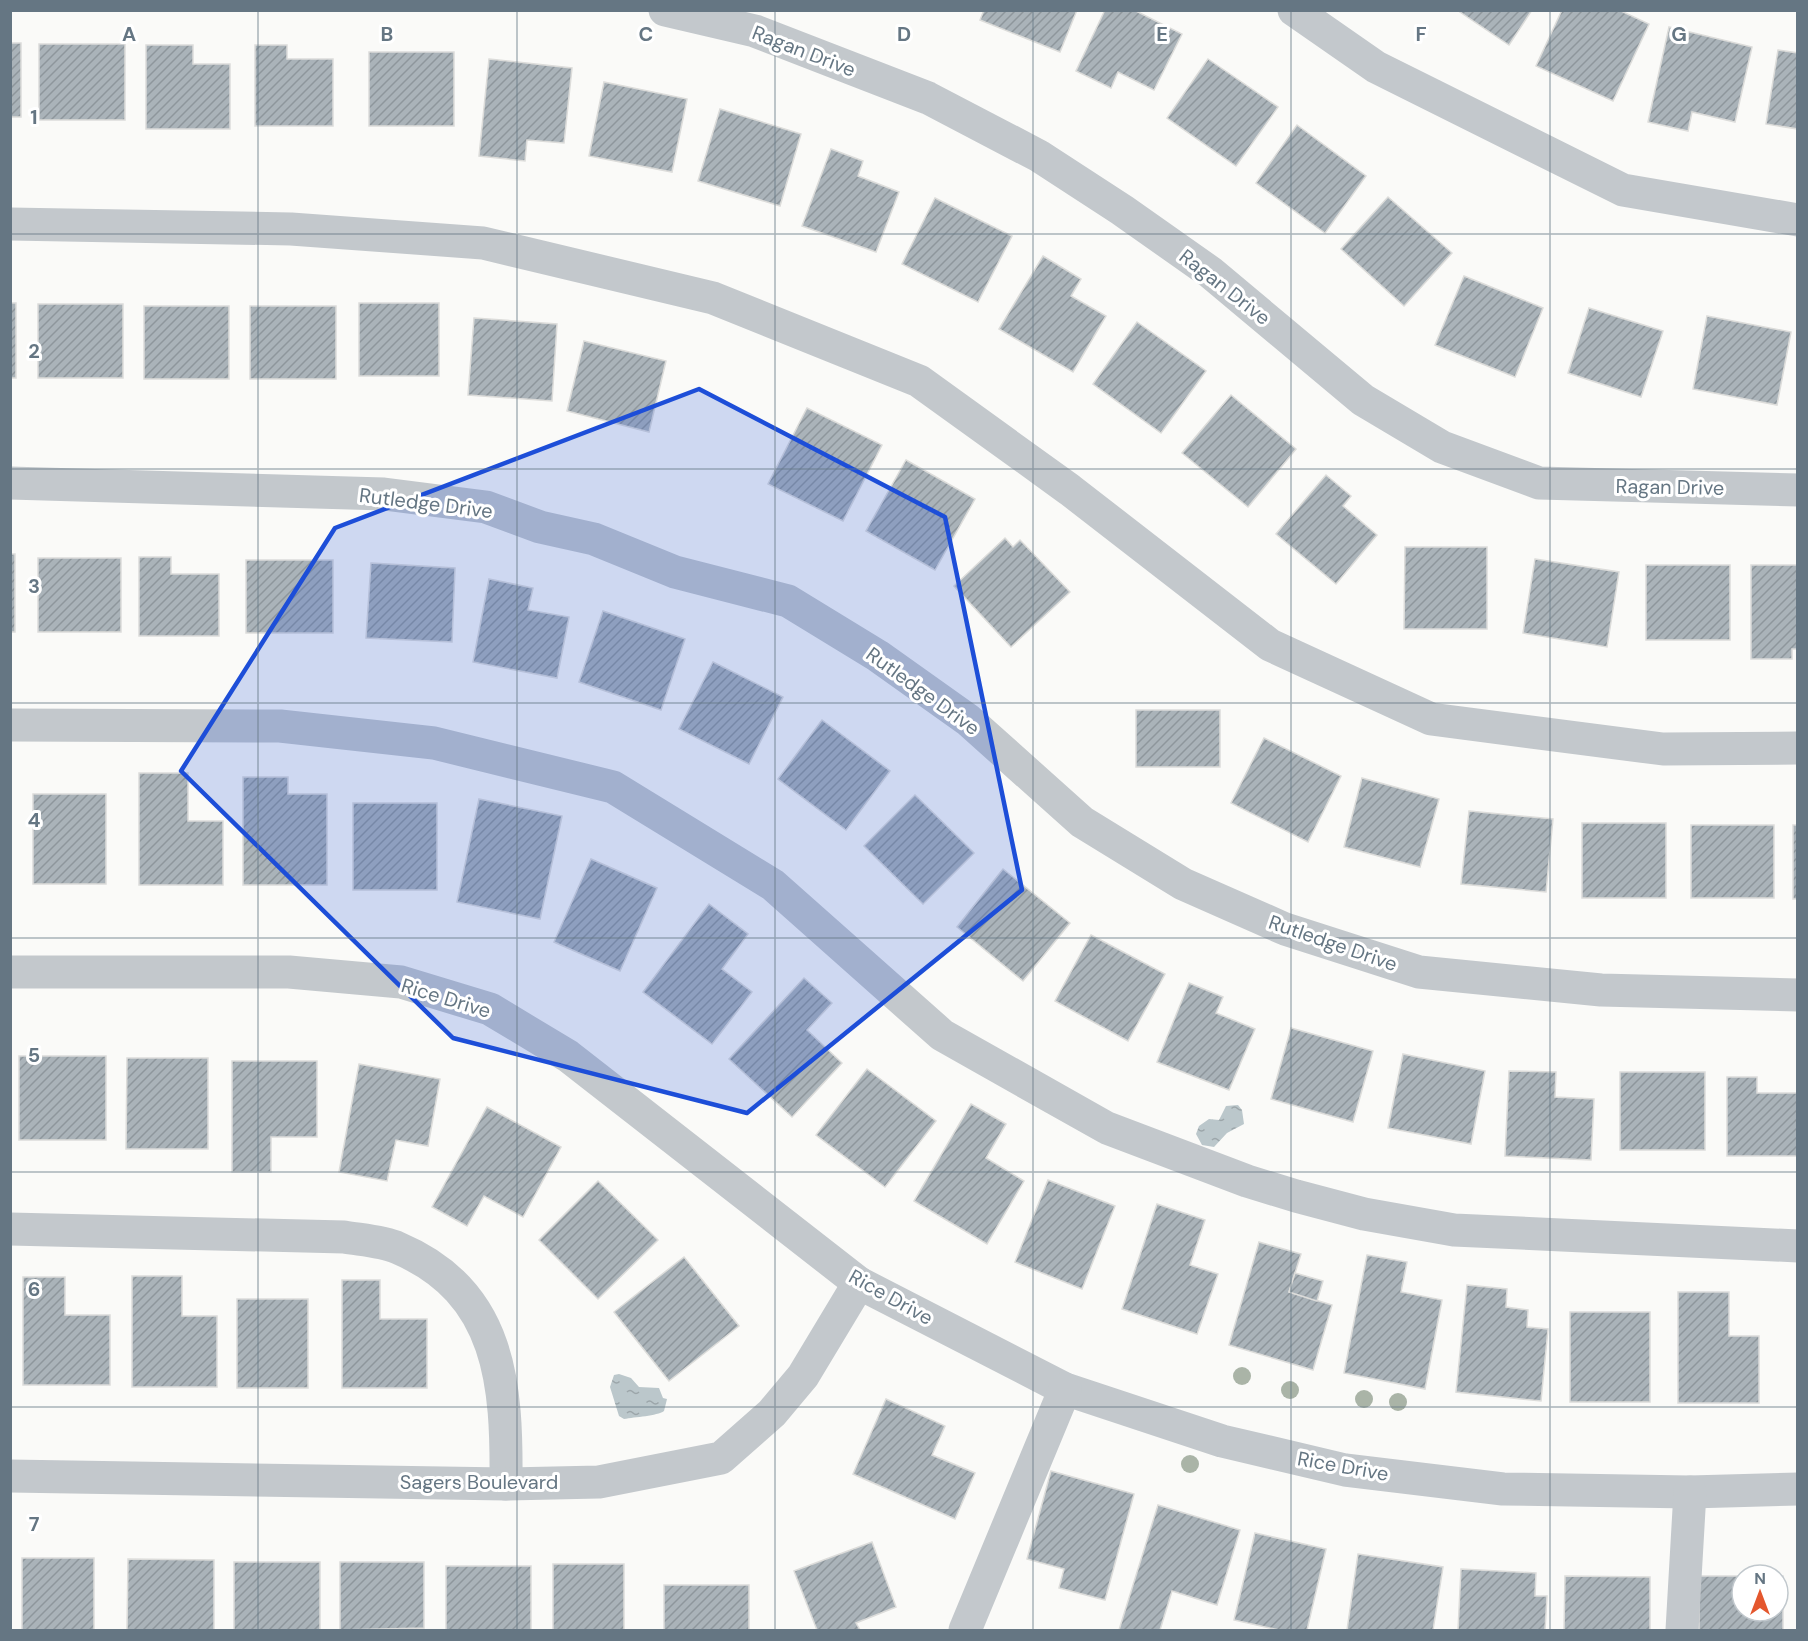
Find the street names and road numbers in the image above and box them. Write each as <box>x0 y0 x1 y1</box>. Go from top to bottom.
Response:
street label: Ragan Drive <box>749 19 859 83</box>
street label: Ragan Drive <box>1174 243 1276 331</box>
street label: Ragan Drive <box>1615 473 1725 501</box>
street label: Rutledge Drive <box>358 482 494 524</box>
street label: Rutledge Drive <box>861 641 985 741</box>
street label: Rutledge Drive <box>1265 909 1401 977</box>
street label: Rice Drive <box>398 972 494 1024</box>
street label: Rice Drive <box>844 1263 938 1331</box>
street label: Rice Drive <box>1295 1445 1391 1487</box>
street label: Sagers Boulevard <box>400 1469 558 1495</box>

